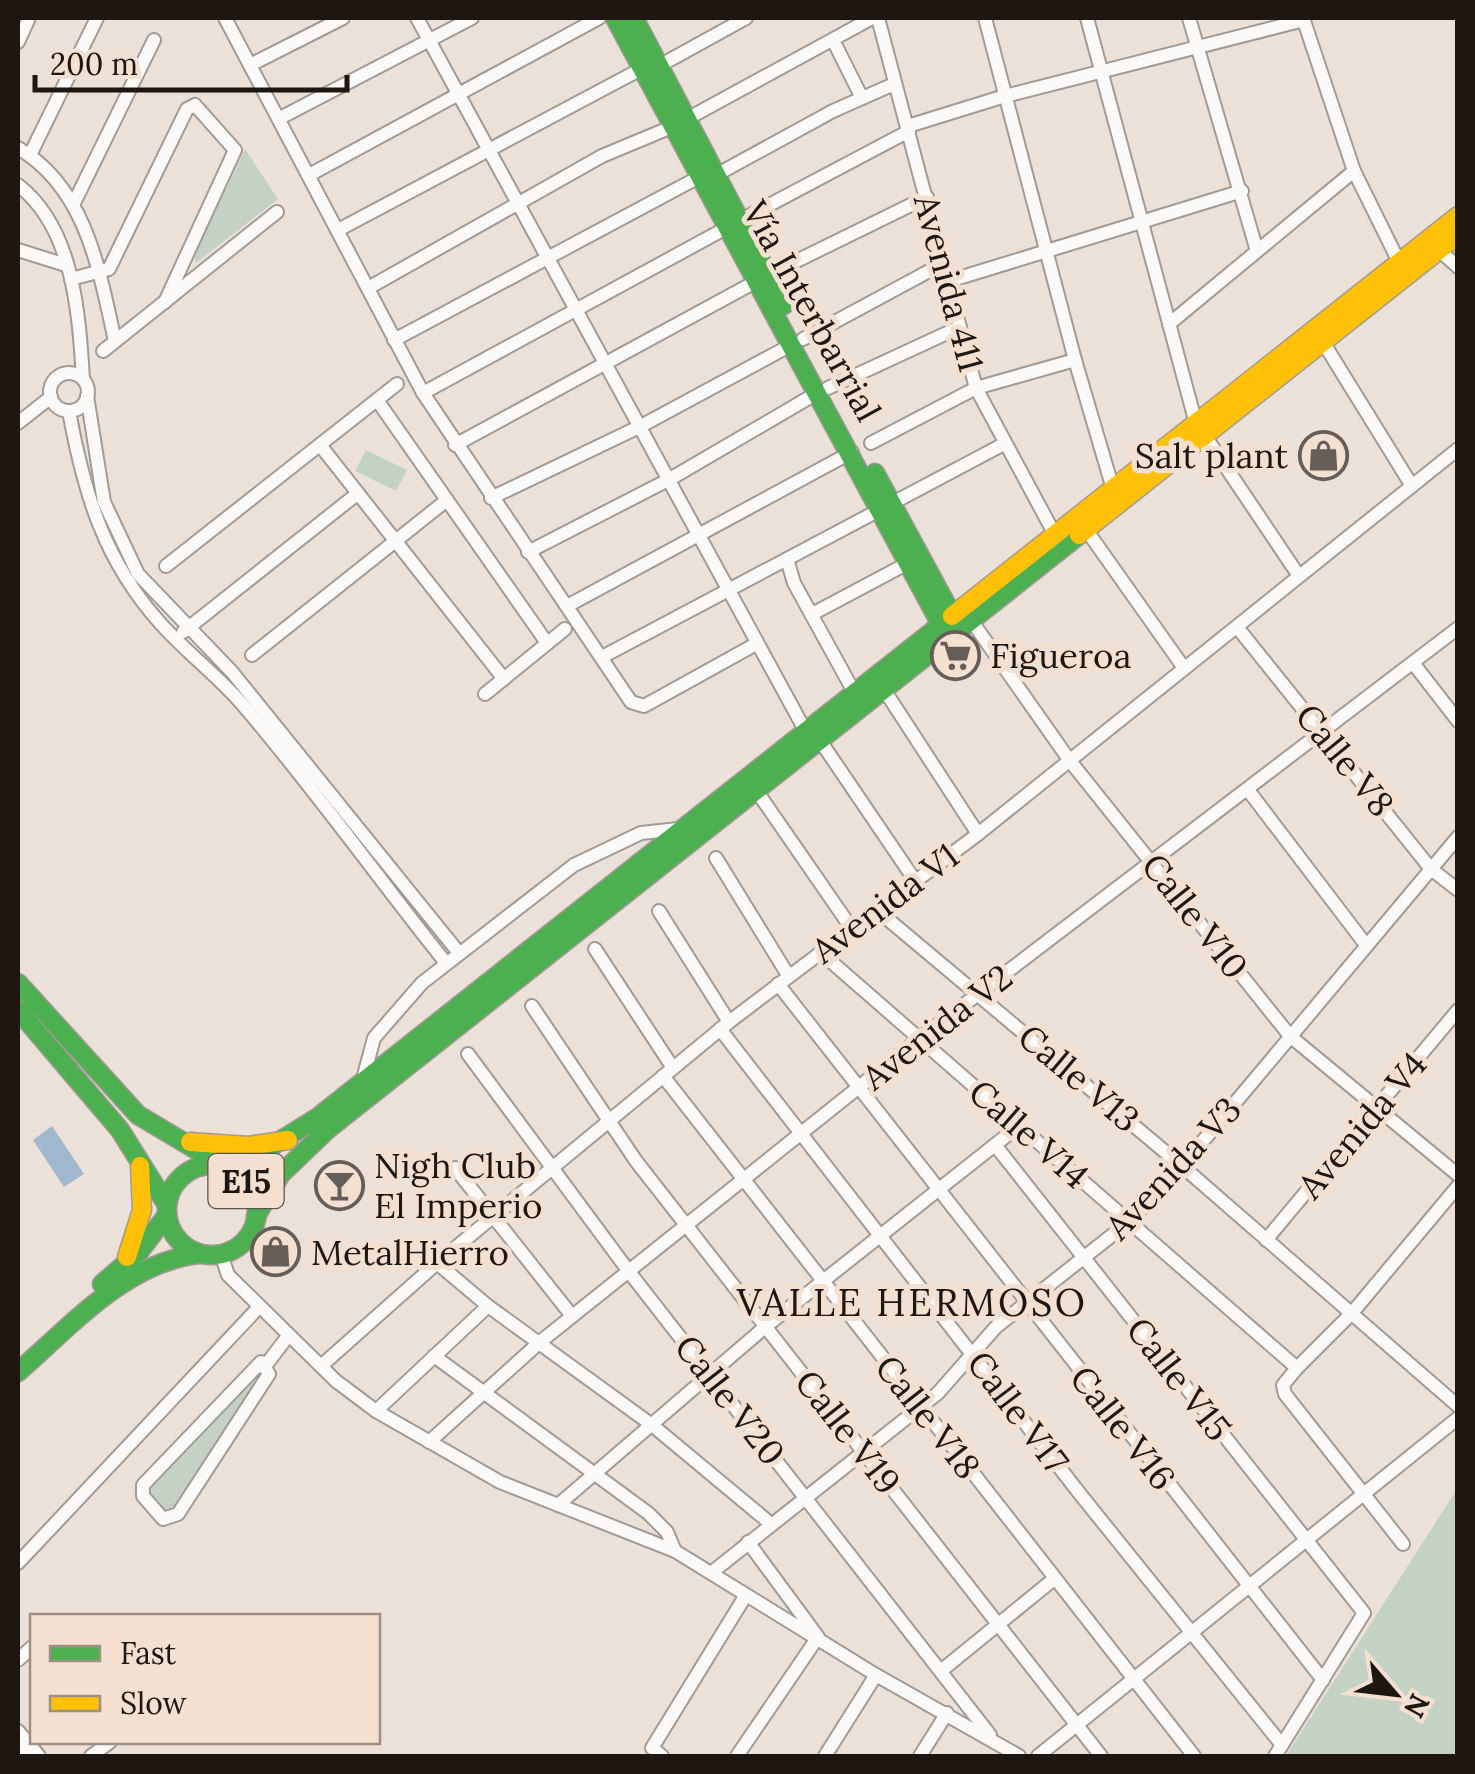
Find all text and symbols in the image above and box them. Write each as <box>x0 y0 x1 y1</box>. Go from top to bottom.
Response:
scale bar <box>35 30 348 92</box>
text: 200 m <box>50 45 138 83</box>
street label: Avenida 411 <box>904 189 994 376</box>
street label: Vía Interbarrial <box>732 192 891 429</box>
shop icon: Salt plant <box>1297 429 1349 481</box>
place label: Salt plant <box>1135 433 1288 478</box>
supermarket icon: Figueroa <box>929 629 981 681</box>
place label: Figueroa <box>990 633 1132 678</box>
street label: Calle V8 <box>1286 694 1404 826</box>
street label: Avenida V1 <box>802 833 967 973</box>
street label: Calle V10 <box>1132 844 1258 988</box>
street label: Avenida V2 <box>852 954 1021 1100</box>
street label: Calle V13 <box>1009 1014 1149 1142</box>
street label: Avenida V4 <box>1287 1042 1436 1208</box>
street label: Calle V14 <box>960 1070 1098 1198</box>
street label: Avenida V3 <box>1095 1087 1251 1250</box>
place label: Nigh Club El Imperio <box>374 1143 543 1228</box>
road number: E15 <box>208 1154 284 1208</box>
bar icon: Nigh Club El Imperio <box>313 1159 365 1211</box>
shop icon: MetalHierro <box>250 1226 302 1278</box>
place label: MetalHierro <box>311 1230 509 1275</box>
district label: VALLE HERMOSO <box>736 1278 1087 1326</box>
street label: Calle V15 <box>1117 1308 1241 1450</box>
street label: Calle V20 <box>665 1326 795 1474</box>
street label: Calle V17 <box>957 1342 1079 1482</box>
street label: Calle V18 <box>866 1346 990 1488</box>
street label: Calle V16 <box>1060 1357 1186 1499</box>
street label: Calle V19 <box>785 1361 911 1503</box>
legend <box>30 1614 380 1744</box>
text: Fast <box>120 1634 177 1672</box>
north arrow <box>1345 1644 1445 1744</box>
text: Slow <box>120 1684 186 1722</box>
text: N <box>1396 1688 1438 1724</box>

